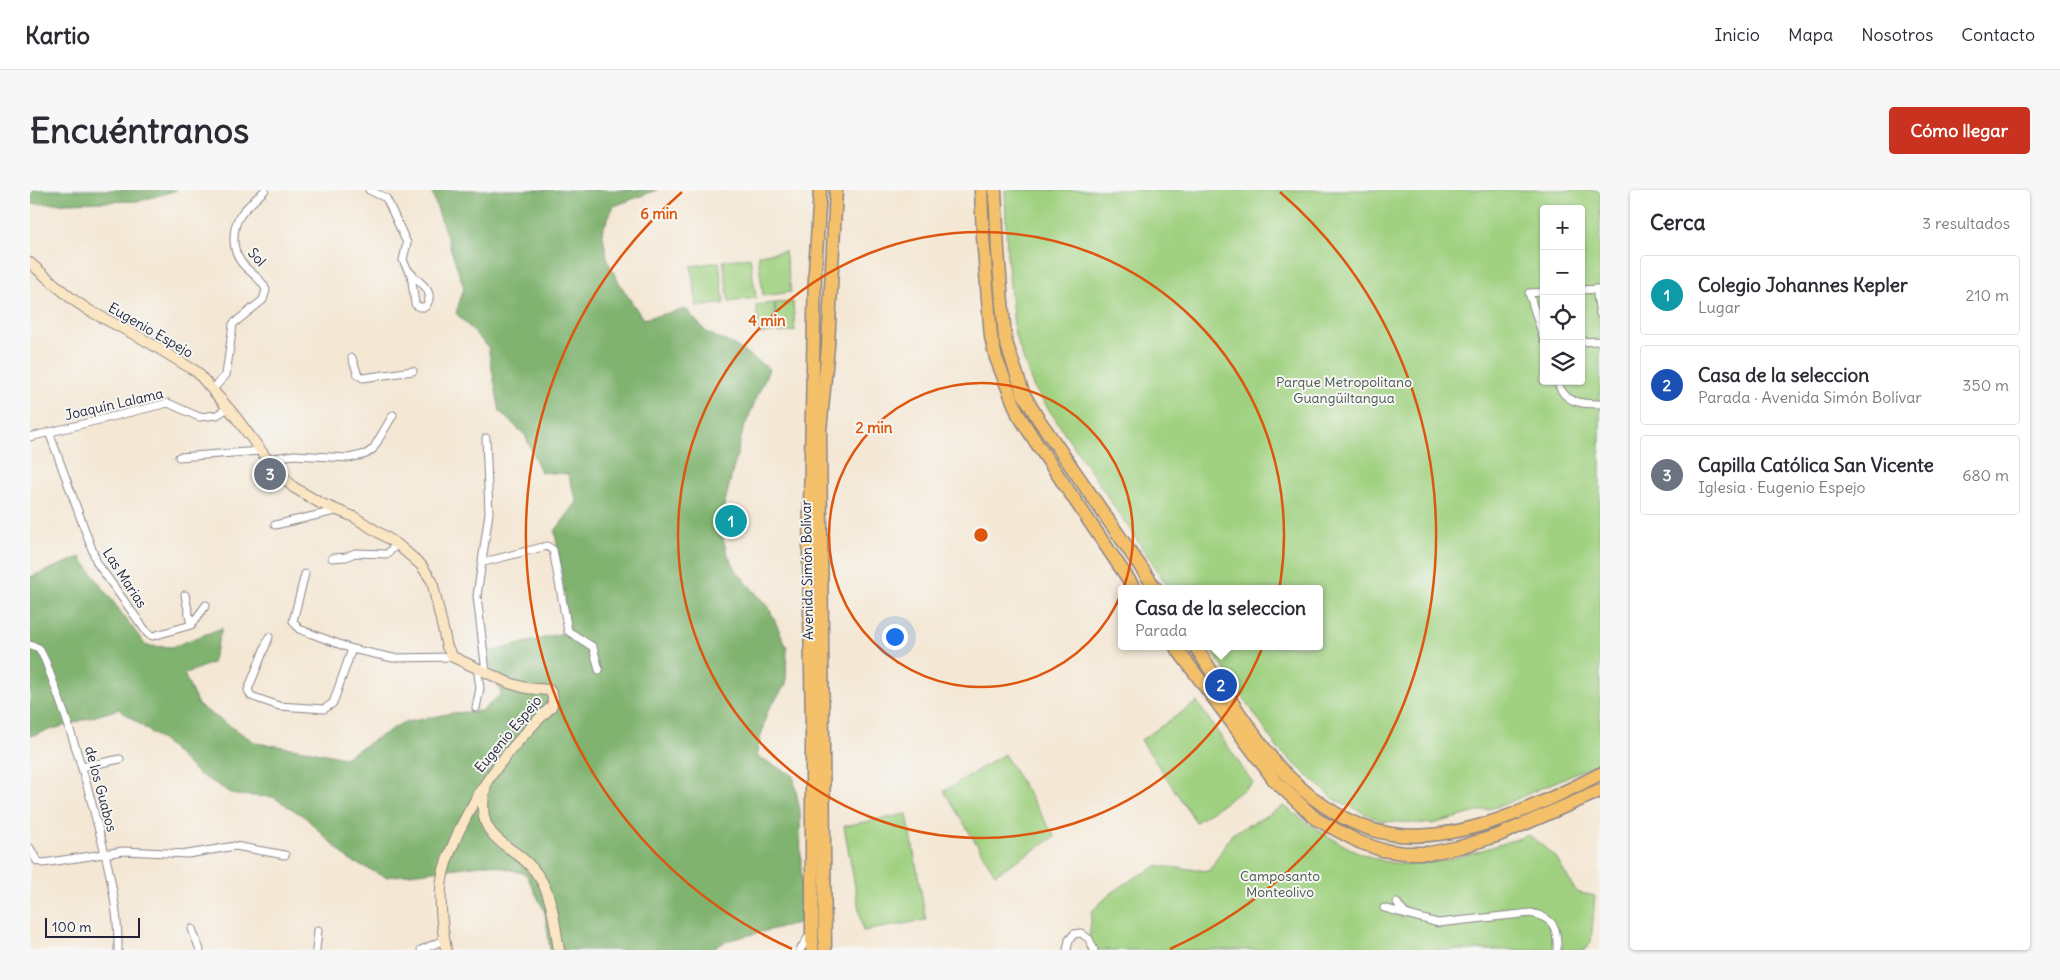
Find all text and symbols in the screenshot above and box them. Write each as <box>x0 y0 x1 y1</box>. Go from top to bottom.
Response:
text: Kartio <box>25 20 90 50</box>
text: Inicio <box>1714 23 1760 46</box>
text: Mapa <box>1788 23 1833 46</box>
text: Nosotros <box>1861 23 1933 46</box>
text: Contacto <box>1961 23 2035 46</box>
button: Cómo llegar <box>1889 107 2030 154</box>
text: Encuéntranos <box>30 108 249 152</box>
text: 6 min <box>640 204 678 223</box>
map controls <box>1540 205 1585 385</box>
button: + <box>1540 205 1585 250</box>
text: Cerca <box>1650 209 1705 236</box>
text: 3 resultados <box>1922 213 2010 233</box>
street label: Sol <box>244 244 270 270</box>
button: − <box>1540 250 1585 295</box>
text: Colegio Johannes Kepler <box>1698 273 1908 297</box>
text: 1 <box>1664 285 1670 305</box>
text: 210 m <box>1966 285 2009 305</box>
button: locate <box>1540 295 1585 340</box>
text: Lugar <box>1698 297 1740 317</box>
street label: Eugenio Espejo <box>105 298 197 362</box>
text: 4 min <box>748 311 786 330</box>
button: layers <box>1540 340 1585 385</box>
text: Casa de la seleccion <box>1698 363 1869 387</box>
park label: Parque Metropolitano Guangüiltangua <box>1276 373 1412 407</box>
text: 2 <box>1663 375 1671 395</box>
text: 350 m <box>1962 375 2009 395</box>
street label: Joaquín Lalama <box>63 384 165 424</box>
text: Parada · Avenida Simón Bolívar <box>1698 387 1922 407</box>
text: 2 min <box>856 418 893 437</box>
text: Capilla Católica San Vicente <box>1698 453 1934 477</box>
pin: 3 <box>254 455 286 493</box>
text: 3 <box>1662 465 1672 485</box>
text: 680 m <box>1962 465 2009 485</box>
text: Iglesia · Eugenio Espejo <box>1698 477 1866 497</box>
street label: Avenida Simón Bolívar <box>797 499 817 640</box>
pin: 1 <box>715 502 747 540</box>
centre of rings <box>972 526 990 544</box>
street label: Las Marias <box>99 545 151 611</box>
popup <box>1118 585 1323 650</box>
text: Casa de la seleccion <box>1135 596 1306 620</box>
text: Parada <box>1135 620 1187 640</box>
your location <box>882 624 908 650</box>
pin: 2 <box>1205 666 1237 704</box>
street label: Eugenio Espejo <box>471 692 546 776</box>
street label: de los Guabos <box>81 744 121 834</box>
park label: Camposanto Monteolivo <box>1240 867 1320 901</box>
scale bar <box>45 915 140 938</box>
text: 100 m <box>52 918 92 936</box>

